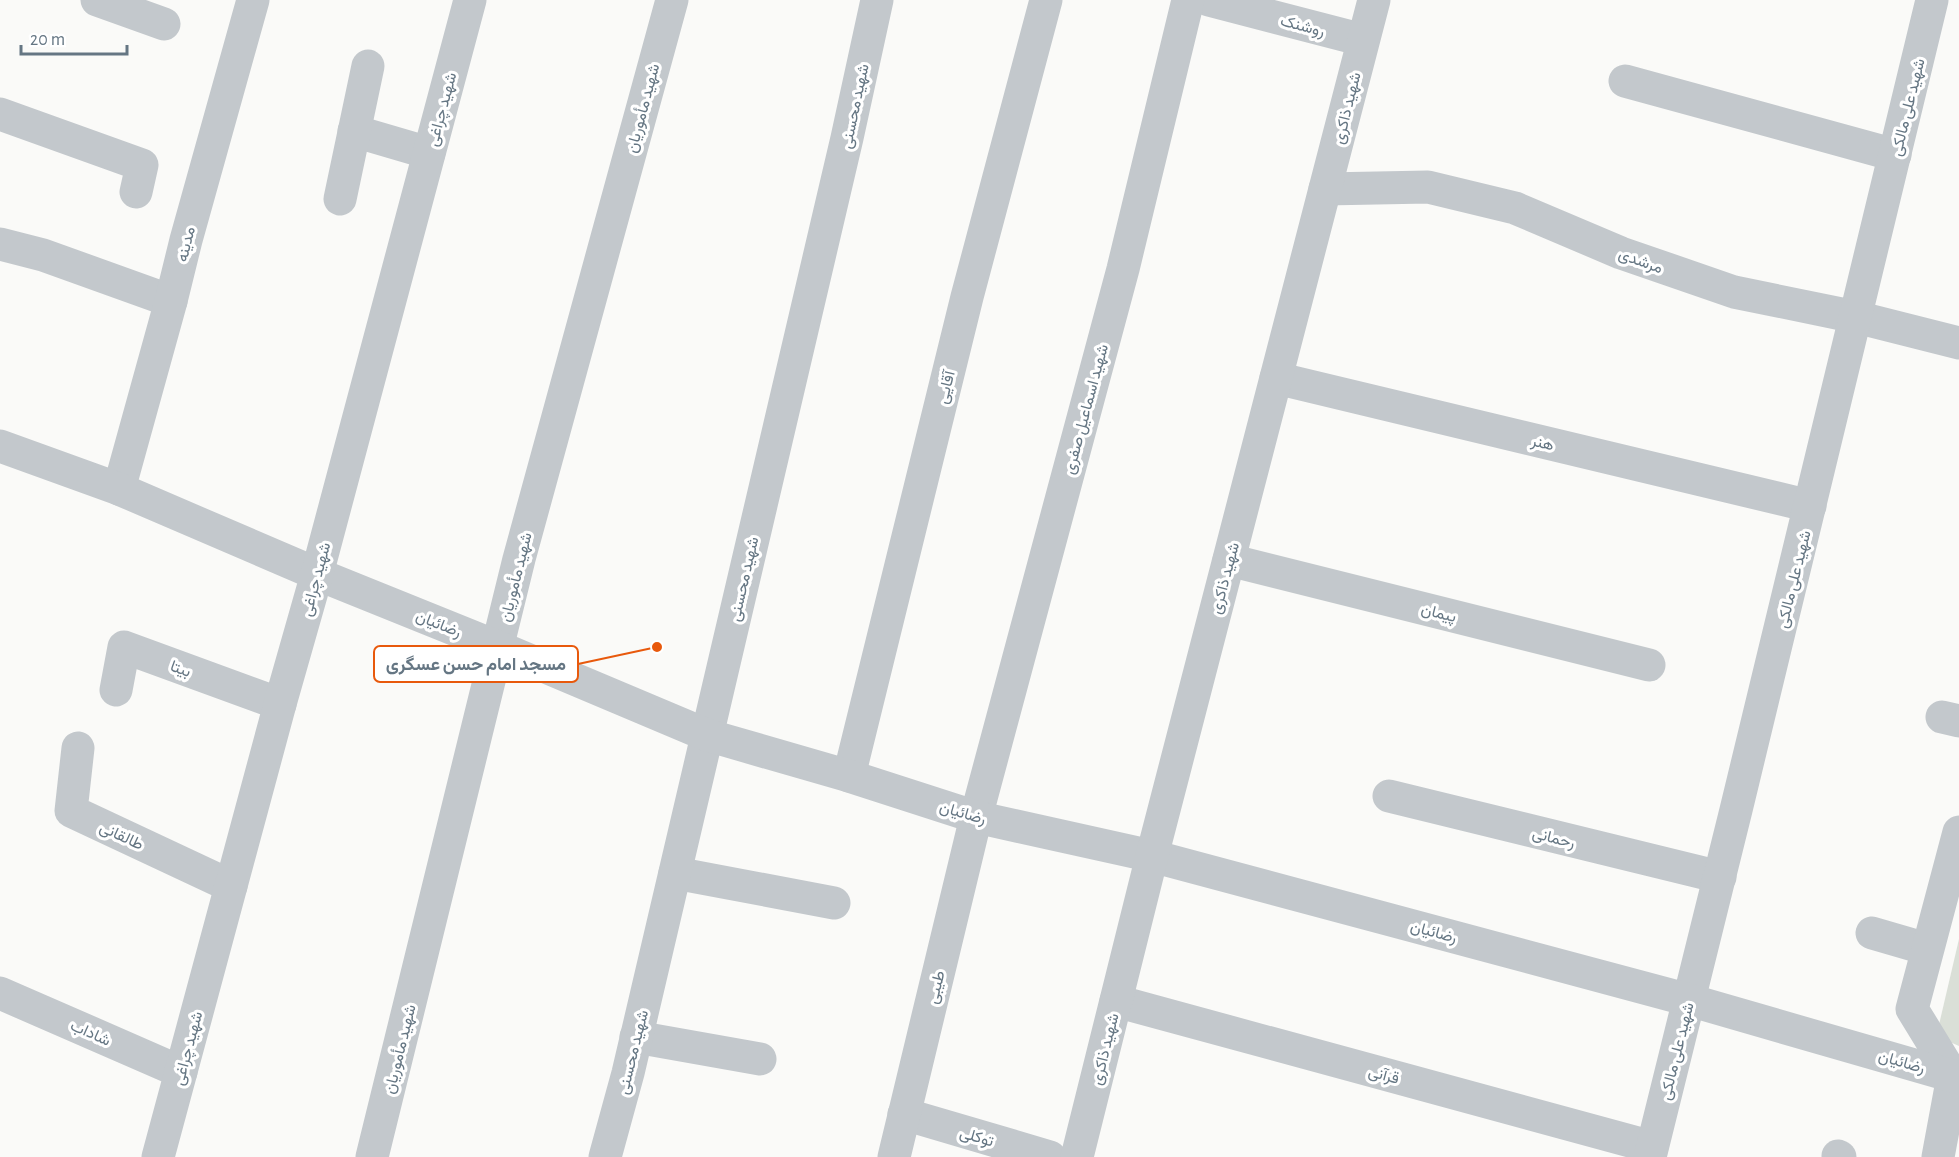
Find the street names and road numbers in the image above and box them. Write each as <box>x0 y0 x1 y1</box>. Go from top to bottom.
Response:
street label: روشنک <box>1278 12 1327 42</box>
street label: شهید علی مالکی <box>1888 57 1930 158</box>
street label: شهید مأموریان <box>622 62 664 155</box>
street label: شهید محسنی <box>838 62 874 150</box>
street label: شهید چراغی <box>424 71 462 149</box>
street label: شهید ذاکری <box>1330 71 1366 146</box>
street label: مدینه <box>174 225 199 264</box>
street label: مرشدی <box>1616 246 1665 278</box>
street label: شهید اسماعیل صفری <box>1061 342 1113 477</box>
street label: آقایی <box>934 368 960 406</box>
street label: هنر <box>1528 432 1556 455</box>
street label: شهید علی مالکی <box>1774 529 1816 630</box>
street label: شهید مأموریان <box>496 531 537 624</box>
street label: شهید محسنی <box>726 535 763 624</box>
street label: شهید چراغی <box>298 541 336 619</box>
street label: شهید ذاکری <box>1208 541 1244 616</box>
street label: پیمان <box>1419 601 1458 628</box>
street label: رضائیان <box>413 608 464 642</box>
street label: بیتا <box>168 658 193 681</box>
street label: رضائیان <box>937 799 988 829</box>
street label: طالقانی <box>96 819 146 855</box>
street label: رحمانی <box>1530 825 1577 853</box>
street label: رضائیان <box>1408 918 1459 948</box>
street label: طیبی <box>924 969 950 1006</box>
street label: شهید علی مالکی <box>1657 1001 1699 1102</box>
street label: شهید مأموریان <box>380 1003 421 1096</box>
street label: شهید محسنی <box>615 1008 653 1097</box>
street label: شهید چراغی <box>170 1010 208 1088</box>
street label: شهید ذاکری <box>1088 1012 1124 1087</box>
street label: شاداب <box>68 1017 113 1050</box>
street label: رضائیان <box>1876 1048 1927 1078</box>
street label: قرآنی <box>1366 1063 1401 1089</box>
street label: توکلی <box>957 1125 996 1151</box>

